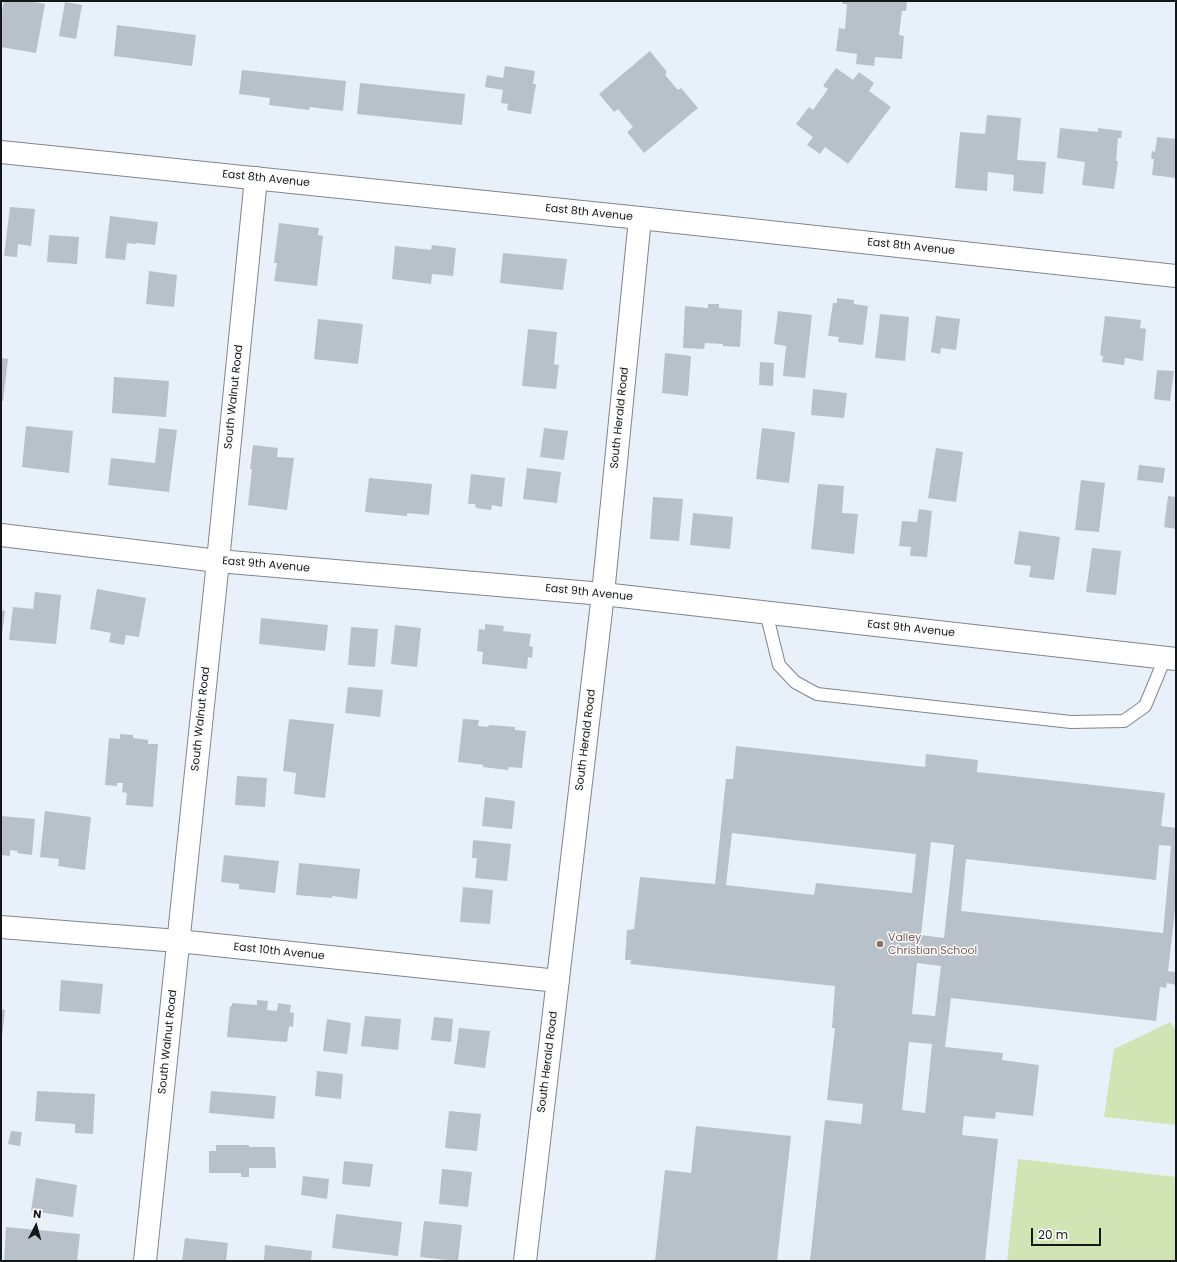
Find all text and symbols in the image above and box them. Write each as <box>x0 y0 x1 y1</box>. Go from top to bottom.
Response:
street label: East 8th Avenue <box>222 168 310 190</box>
street label: East 8th Avenue <box>545 202 633 224</box>
street label: East 8th Avenue <box>867 236 955 258</box>
street label: South Walnut Road <box>222 344 246 450</box>
street label: South Herald Road <box>608 367 632 469</box>
street label: East 9th Avenue <box>222 555 310 575</box>
street label: East 9th Avenue <box>545 582 633 604</box>
street label: East 9th Avenue <box>867 618 955 640</box>
street label: South Walnut Road <box>189 666 213 772</box>
street label: South Herald Road <box>573 688 599 792</box>
place label: Valley Christian School <box>888 931 977 957</box>
marker: Valley Christian School <box>875 939 885 949</box>
street label: East 10th Avenue <box>233 941 325 963</box>
street label: South Walnut Road <box>156 989 180 1095</box>
street label: South Herald Road <box>535 1010 561 1114</box>
north arrow <box>16 1206 56 1246</box>
text: N <box>32 1206 42 1222</box>
scale bar <box>1033 1220 1103 1246</box>
text: 20 m <box>1038 1226 1068 1243</box>

